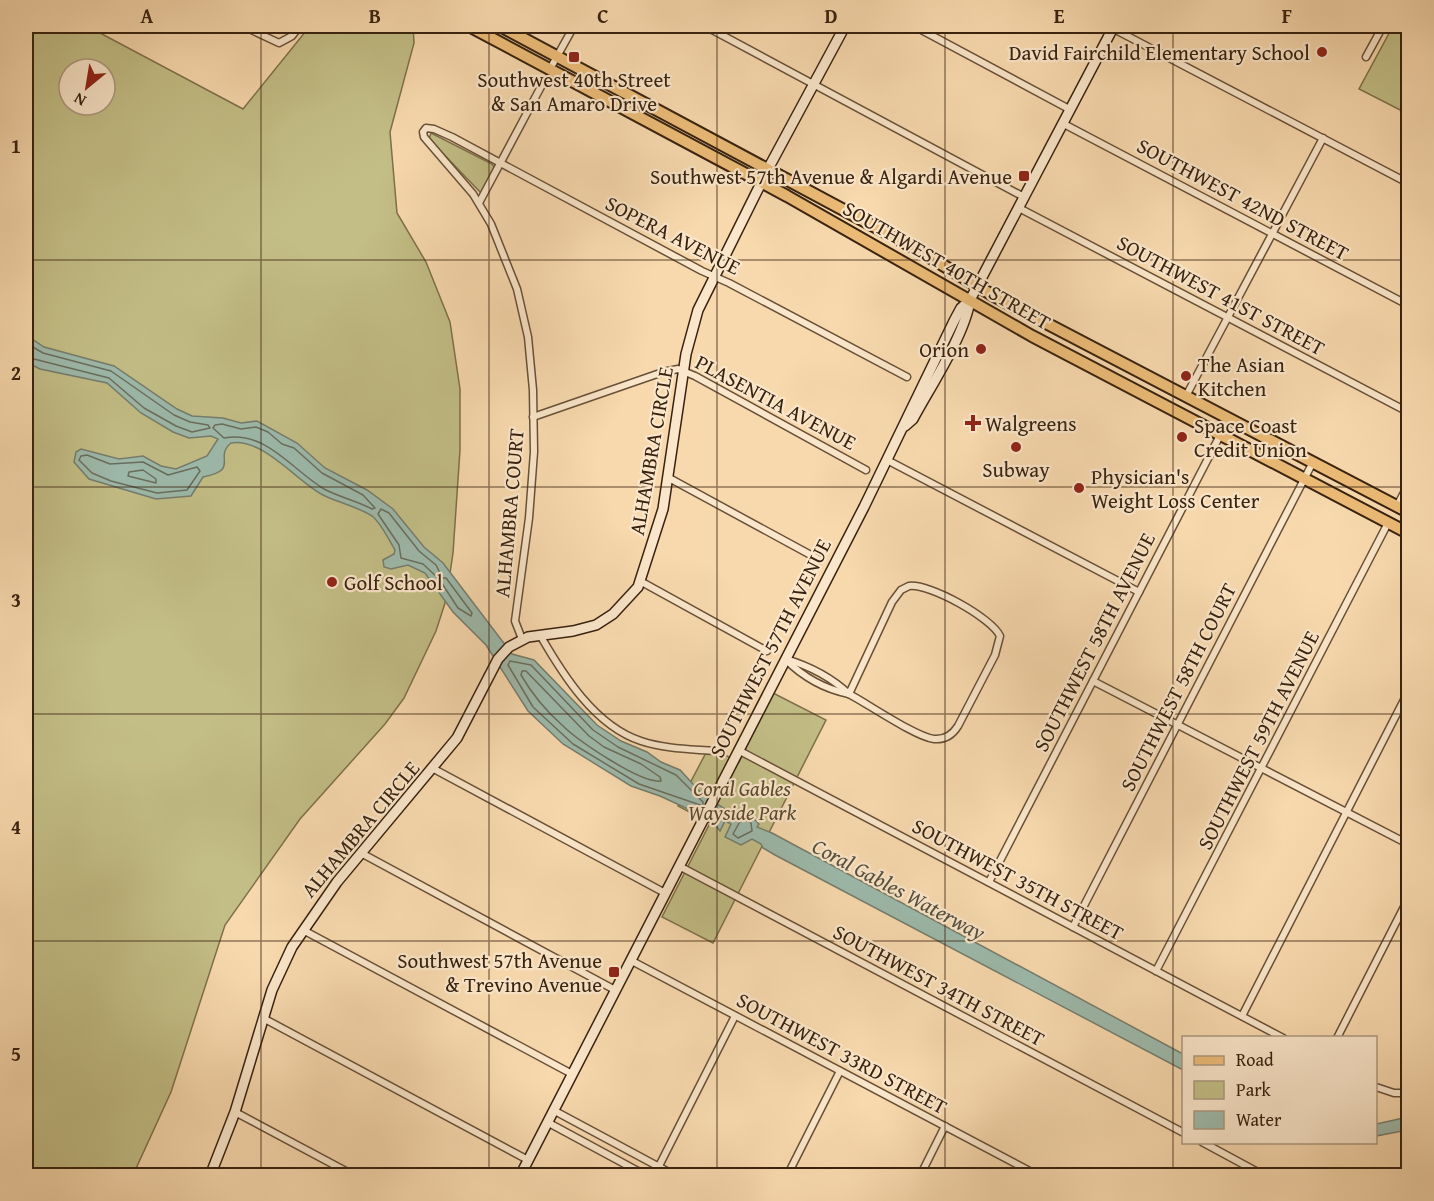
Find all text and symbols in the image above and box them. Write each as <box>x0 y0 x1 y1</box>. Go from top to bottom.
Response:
text: A <box>141 1 154 30</box>
text: B <box>369 1 381 30</box>
text: C <box>597 1 609 30</box>
text: D <box>824 1 838 30</box>
text: E <box>1054 1 1065 30</box>
text: F <box>1282 1 1292 30</box>
place label: David Fairchild Elementary School <box>1009 37 1310 68</box>
marker: David Fairchild Elementary School <box>1315 45 1329 59</box>
marker: Southwest 40th Street & San Amaro Drive <box>567 50 581 64</box>
north arrow <box>57 57 117 117</box>
place label: Southwest 40th Street & San Amaro Drive <box>477 64 671 119</box>
text: N <box>69 87 90 113</box>
street label: SOUTHWEST 42ND STREET <box>1131 130 1355 268</box>
text: 1 <box>11 131 21 160</box>
place label: Southwest 57th Avenue & Algardi Avenue <box>650 161 1012 192</box>
marker: Southwest 57th Avenue & Algardi Avenue <box>1017 169 1031 183</box>
street label: SOPERA AVENUE <box>600 188 746 283</box>
street label: SOUTHWEST 40TH STREET <box>837 193 1057 337</box>
street label: SOUTHWEST 41ST STREET <box>1111 227 1331 363</box>
place label: Orion <box>919 334 969 365</box>
marker: Orion <box>974 342 988 356</box>
street label: PLASENTIA AVENUE <box>690 347 862 458</box>
place label: The Asian Kitchen <box>1198 349 1285 404</box>
text: 2 <box>11 358 21 387</box>
street label: ALHAMBRA CIRCLE <box>621 364 681 538</box>
marker: The Asian Kitchen <box>1179 369 1193 383</box>
place label: Walgreens <box>985 408 1076 439</box>
place label: Space Coast Credit Union <box>1194 410 1307 465</box>
marker: Walgreens <box>966 416 980 430</box>
street label: ALHAMBRA COURT <box>486 427 532 599</box>
marker: Space Coast Credit Union <box>1175 430 1189 444</box>
marker: Subway <box>1009 440 1023 454</box>
place label: Subway <box>982 454 1050 485</box>
place label: Physician's Weight Loss Center <box>1091 461 1260 516</box>
marker: Physician's Weight Loss Center <box>1072 481 1086 495</box>
street label: SOUTHWEST 58TH AVENUE <box>1025 527 1163 757</box>
street label: SOUTHWEST 57TH AVENUE <box>701 533 839 763</box>
place label: Golf School <box>344 567 443 598</box>
marker: Golf School <box>325 575 339 589</box>
street label: SOUTHWEST 58TH COURT <box>1112 577 1244 796</box>
text: 3 <box>11 585 21 614</box>
street label: SOUTHWEST 59TH AVENUE <box>1189 625 1327 855</box>
street label: ALHAMBRA CIRCLE <box>293 753 427 904</box>
park label: Coral Gables Wayside Park <box>688 773 796 828</box>
street label: SOUTHWEST 35TH STREET <box>907 810 1129 948</box>
text: 4 <box>11 812 21 841</box>
water label: Coral Gables Waterway <box>807 830 991 948</box>
street label: SOUTHWEST 34TH STREET <box>828 916 1050 1054</box>
place label: Southwest 57th Avenue & Trevino Avenue <box>397 945 602 1000</box>
marker: Southwest 57th Avenue & Trevino Avenue <box>607 965 621 979</box>
street label: SOUTHWEST 33RD STREET <box>731 984 953 1122</box>
legend <box>1182 1036 1377 1144</box>
text: 5 <box>11 1039 21 1068</box>
text: Road <box>1236 1046 1274 1073</box>
text: Park <box>1236 1076 1272 1103</box>
text: Water <box>1236 1106 1282 1133</box>

